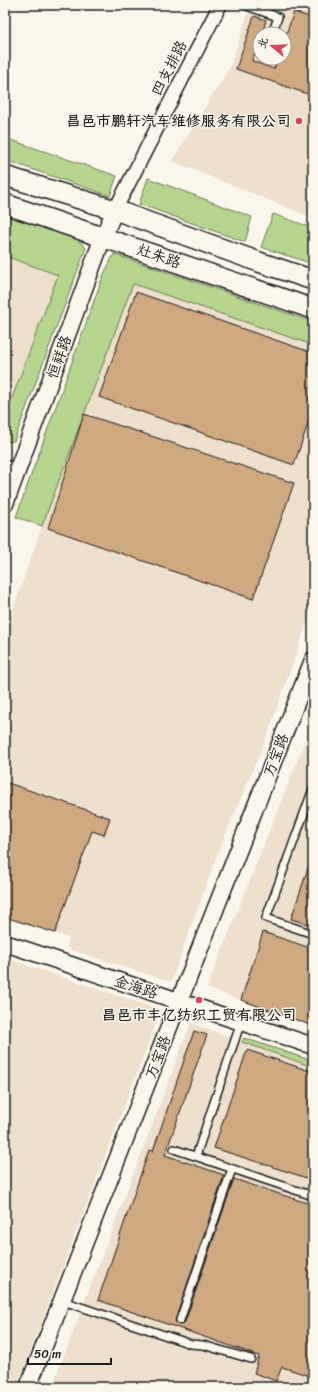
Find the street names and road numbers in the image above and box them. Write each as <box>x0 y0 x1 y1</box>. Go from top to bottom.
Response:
street label: 四支排路 <box>144 35 194 101</box>
street label: 灶朱路 <box>133 236 185 276</box>
street label: 恒祥路 <box>39 331 79 383</box>
street label: 万宝路 <box>256 729 296 781</box>
street label: 金海路 <box>111 968 161 1006</box>
street label: 万宝路 <box>138 1031 178 1083</box>

